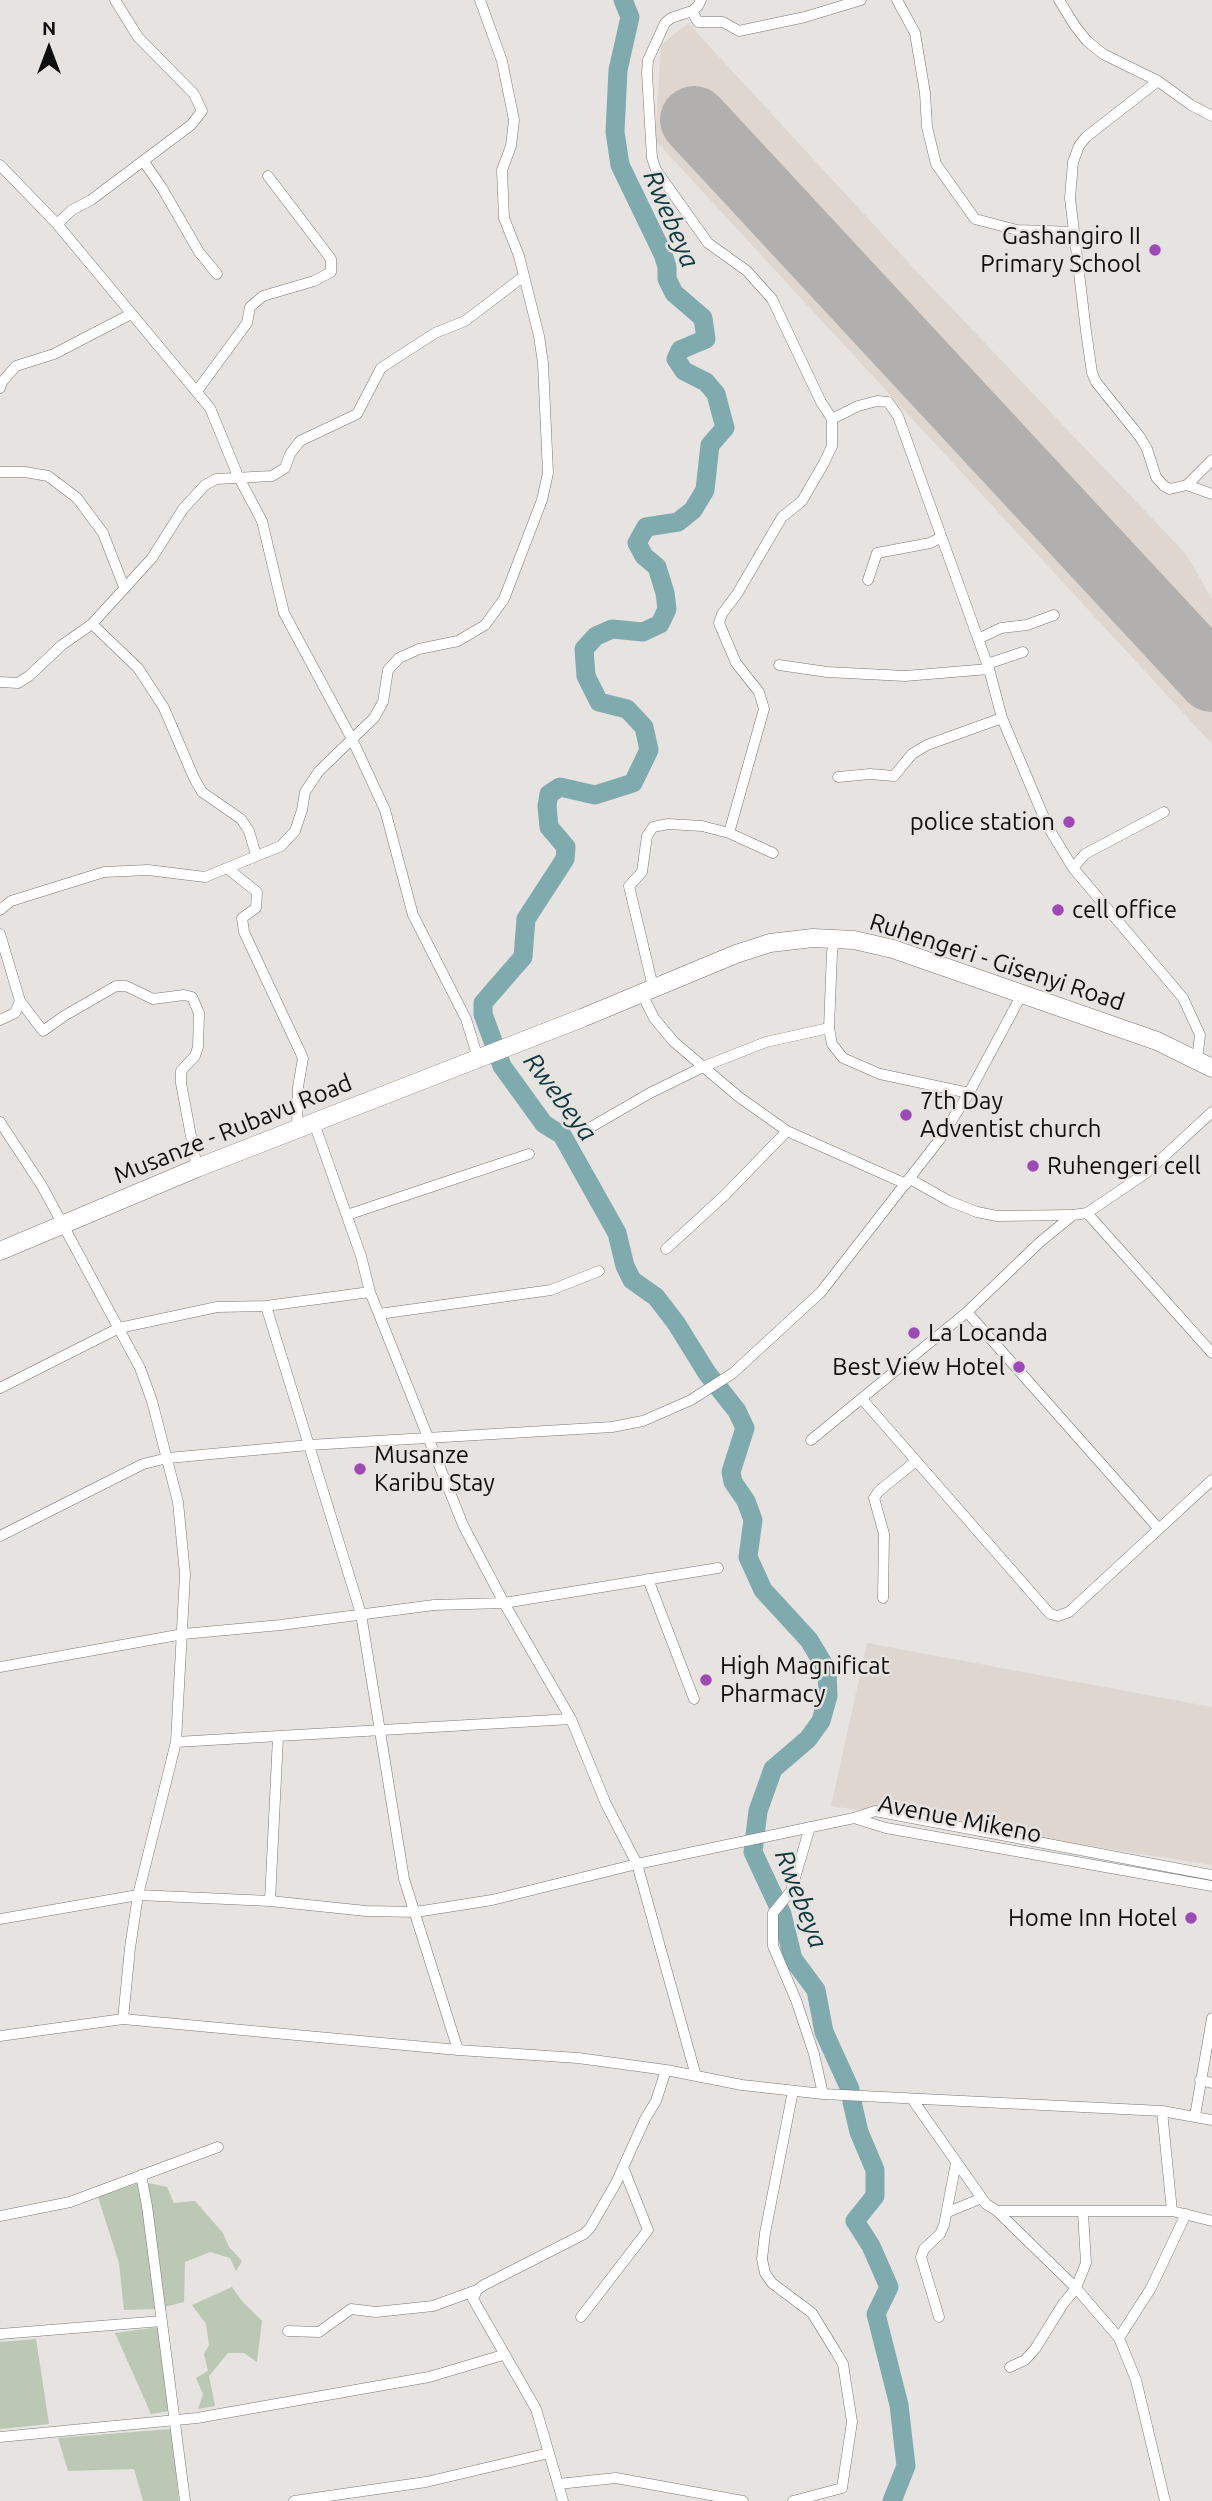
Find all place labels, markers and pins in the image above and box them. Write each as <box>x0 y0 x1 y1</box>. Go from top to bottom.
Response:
place label: Gashangiro II Primary School <box>980 222 1141 278</box>
marker: Gashangiro II Primary School <box>1147 242 1163 258</box>
place label: police station <box>910 808 1055 836</box>
marker: police station <box>1061 814 1077 830</box>
place label: cell office <box>1072 896 1177 924</box>
marker: cell office <box>1050 902 1066 918</box>
place label: 7th Day Adventist church <box>920 1087 1101 1143</box>
marker: 7th Day Adventist church <box>898 1107 914 1123</box>
place label: Ruhengeri cell <box>1047 1152 1201 1180</box>
marker: Ruhengeri cell <box>1025 1158 1041 1174</box>
place label: La Locanda <box>928 1319 1048 1347</box>
marker: La Locanda <box>906 1325 922 1341</box>
place label: Best View Hotel <box>832 1353 1005 1381</box>
marker: Best View Hotel <box>1011 1359 1027 1375</box>
place label: Musanze Karibu Stay <box>374 1441 495 1497</box>
marker: Musanze Karibu Stay <box>352 1461 368 1477</box>
place label: High Magnificat Pharmacy <box>720 1652 890 1708</box>
marker: High Magnificat Pharmacy <box>698 1672 714 1688</box>
place label: Home Inn Hotel <box>1008 1904 1177 1932</box>
marker: Home Inn Hotel <box>1183 1910 1199 1926</box>

